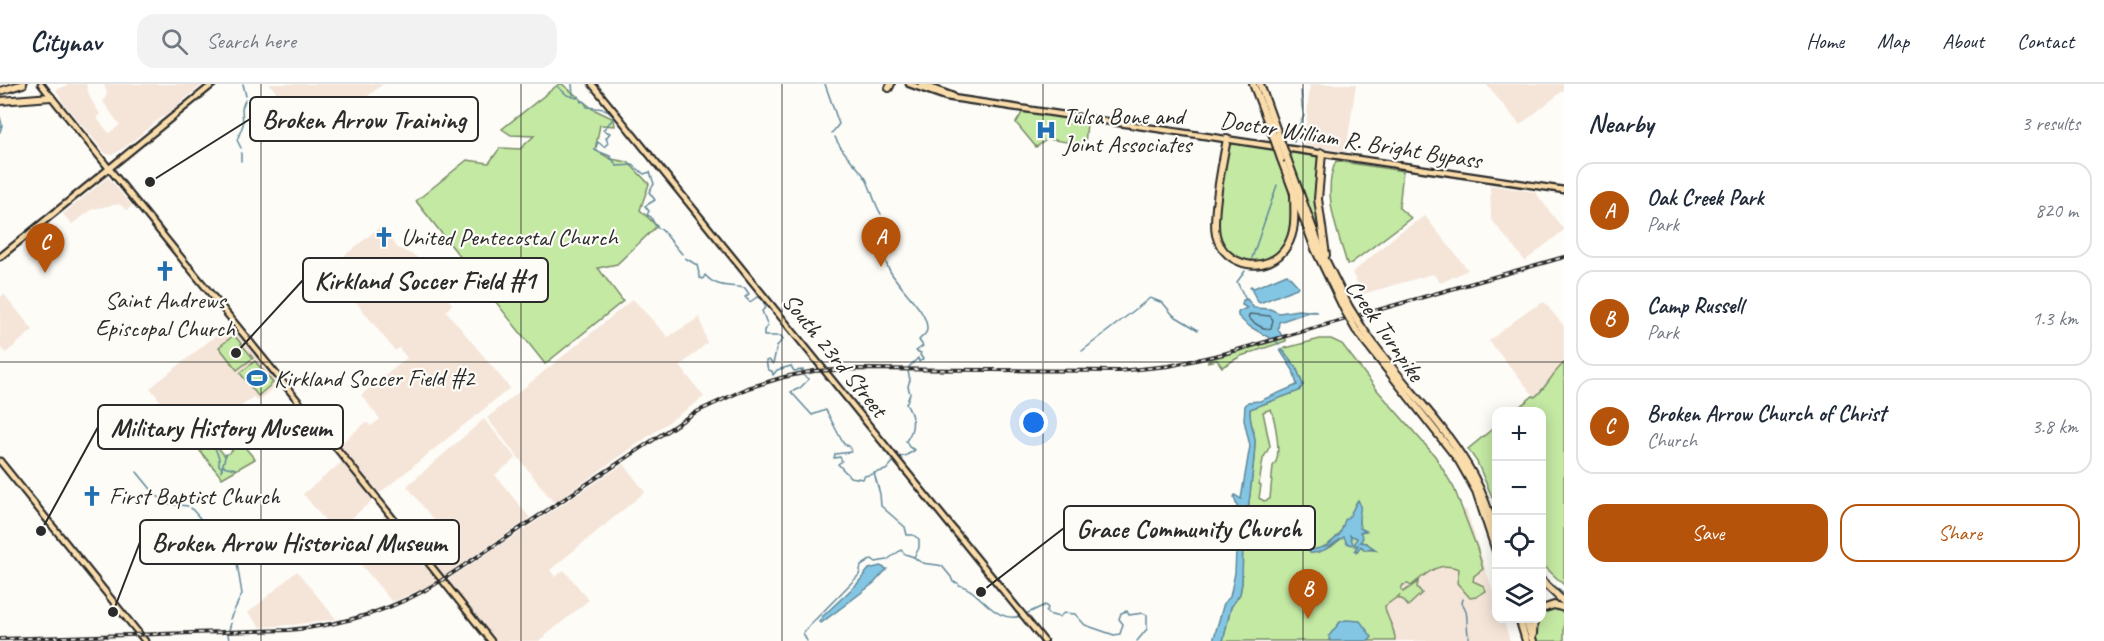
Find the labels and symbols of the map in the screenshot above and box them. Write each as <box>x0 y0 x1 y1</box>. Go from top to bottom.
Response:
callout: Broken Arrow Training <box>250 97 478 141</box>
place label: Tulsa Bone and Joint Associates <box>1062 101 1194 159</box>
text: Broken Arrow Training <box>262 103 469 136</box>
street label: Doctor William R. Bright Bypass <box>1218 105 1486 176</box>
hospital icon: Tulsa Bone and Joint Associates <box>1034 118 1058 142</box>
pin: A <box>862 218 900 267</box>
place label: United Pentecostal Church <box>401 222 620 252</box>
pin: C <box>26 224 64 273</box>
church icon: United Pentecostal Church <box>372 225 396 249</box>
callout: Kirkland Soccer Field #1 <box>303 258 548 302</box>
church icon: Saint Andrews Episcopal Church <box>153 259 177 283</box>
text: Kirkland Soccer Field #1 <box>314 264 539 297</box>
street label: Creek Turnpike <box>1339 273 1432 389</box>
place label: Saint Andrews Episcopal Church <box>95 285 236 343</box>
street label: South 23rd Street <box>776 287 895 425</box>
place label: Kirkland Soccer Field #2 <box>274 363 477 393</box>
sports icon: Kirkland Soccer Field #2 <box>245 366 269 390</box>
callout: Military History Museum <box>98 405 343 449</box>
your location <box>1019 408 1048 437</box>
text: Military History Museum <box>111 411 334 444</box>
place label: First Baptist Church <box>109 481 281 511</box>
church icon: First Baptist Church <box>80 484 104 508</box>
callout: Grace Community Church <box>1064 506 1315 550</box>
text: Grace Community Church <box>1076 512 1303 545</box>
callout: Broken Arrow Historical Museum <box>140 520 459 564</box>
text: Broken Arrow Historical Museum <box>152 526 448 559</box>
pin: B <box>1288 570 1328 619</box>

